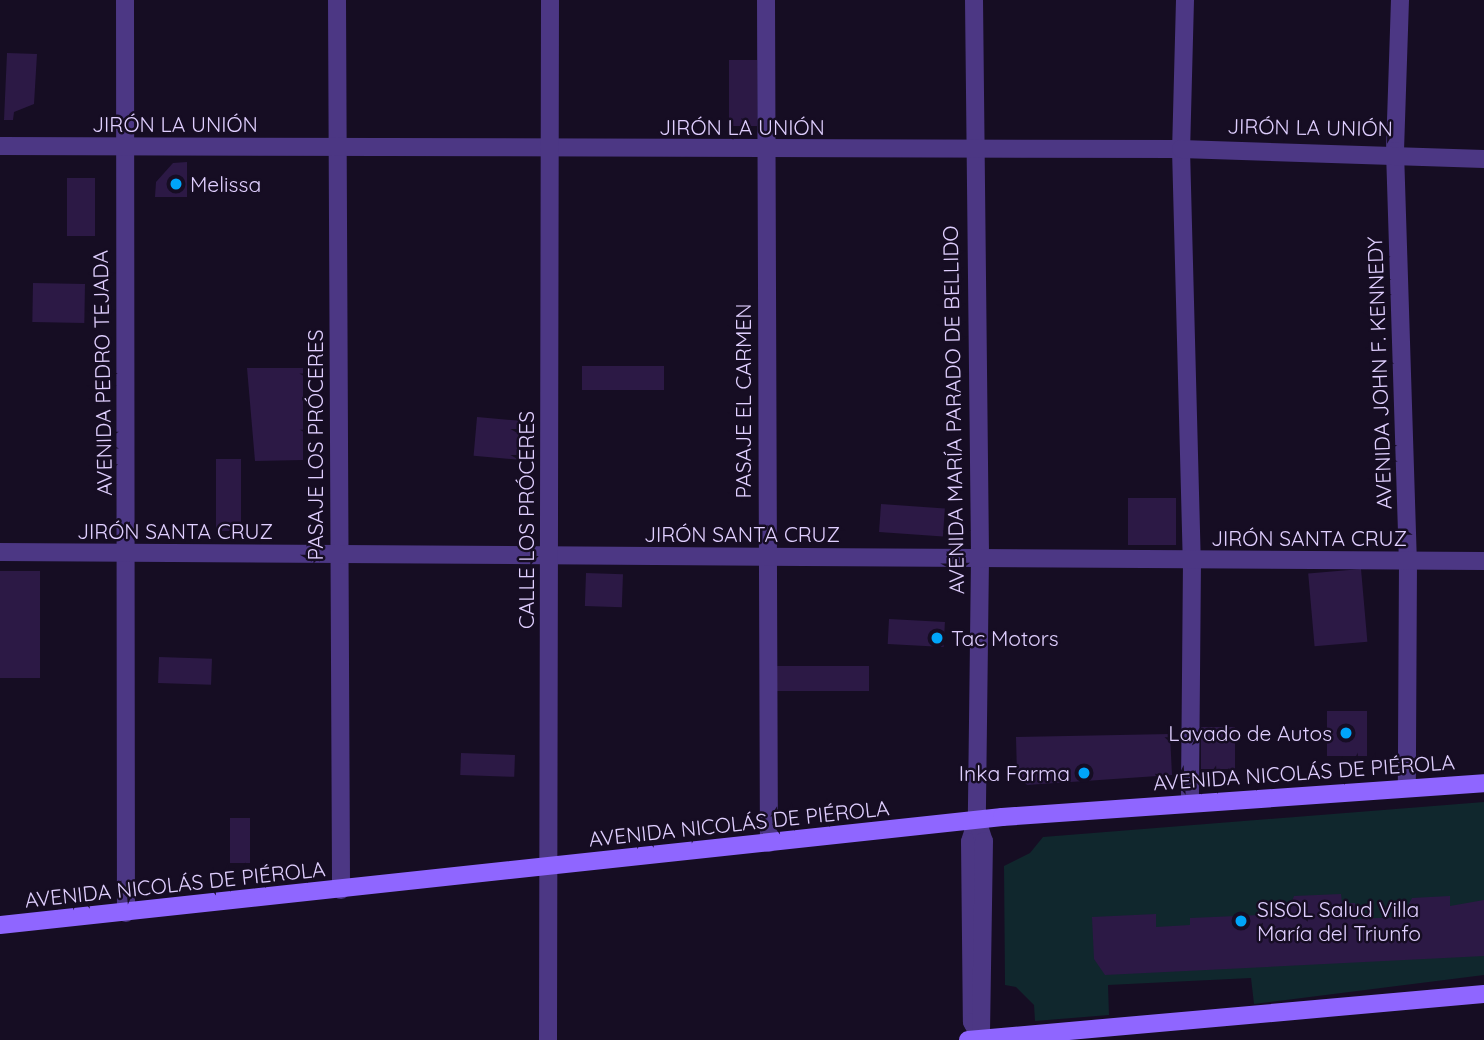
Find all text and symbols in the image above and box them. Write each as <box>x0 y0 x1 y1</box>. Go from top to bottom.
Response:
street label: JIRÓN LA UNIÓN <box>92 111 258 137</box>
street label: JIRÓN LA UNIÓN <box>1227 113 1393 141</box>
street label: JIRÓN LA UNIÓN <box>659 114 825 140</box>
place label: Melissa <box>190 171 261 197</box>
marker: Melissa <box>168 176 184 192</box>
street label: AVENIDA MARÍA PARADO DE BELLIDO <box>937 225 969 595</box>
street label: AVENIDA JOHN F. KENNEDY <box>1362 236 1396 510</box>
street label: AVENIDA PEDRO TEJADA <box>87 250 117 496</box>
street label: PASAJE EL CARMEN <box>730 303 756 499</box>
street label: PASAJE LOS PRÓCERES <box>302 329 328 561</box>
street label: CALLE LOS PRÓCERES <box>513 411 539 629</box>
street label: JIRÓN SANTA CRUZ <box>77 518 273 544</box>
street label: JIRÓN SANTA CRUZ <box>644 521 840 547</box>
street label: JIRÓN SANTA CRUZ <box>1211 525 1407 551</box>
place label: Tac Motors <box>951 625 1059 651</box>
marker: Tac Motors <box>929 630 945 646</box>
place label: Lavado de Autos <box>1168 720 1332 746</box>
marker: Lavado de Autos <box>1338 725 1354 741</box>
street label: AVENIDA NICOLÁS DE PIÉROLA <box>1152 749 1456 795</box>
place label: Inka Farma <box>959 760 1070 786</box>
marker: Inka Farma <box>1076 765 1092 781</box>
street label: AVENIDA NICOLÁS DE PIÉROLA <box>587 795 891 851</box>
street label: AVENIDA NICOLÁS DE PIÉROLA <box>23 856 327 912</box>
place label: SISOL Salud Villa María del Triunfo <box>1257 896 1421 946</box>
marker: SISOL Salud Villa María del Triunfo <box>1231 911 1251 931</box>

